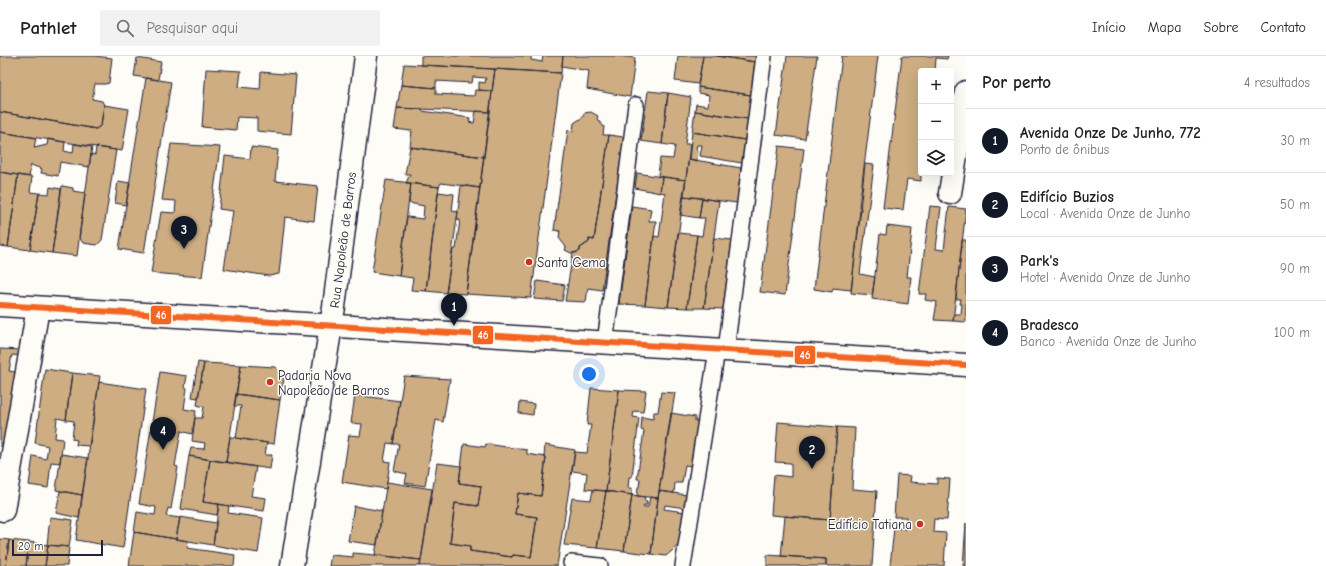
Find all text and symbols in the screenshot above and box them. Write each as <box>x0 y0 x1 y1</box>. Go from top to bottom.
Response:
search box <box>100 10 380 46</box>
text: Pathlet <box>20 17 76 39</box>
icon: search <box>114 17 136 39</box>
text: Pesquisar aqui <box>146 19 238 37</box>
text: Início <box>1092 19 1126 36</box>
text: Mapa <box>1148 19 1181 36</box>
text: Sobre <box>1203 19 1238 36</box>
text: Contato <box>1260 19 1306 36</box>
map controls <box>918 68 954 176</box>
button: + <box>918 68 954 104</box>
text: Por perto <box>982 73 1051 92</box>
text: 4 resultados <box>1244 75 1310 90</box>
button: − <box>918 104 954 140</box>
text: Avenida Onze De Junho, 772 <box>1020 124 1201 142</box>
text: 1 <box>992 133 998 148</box>
text: 30 m <box>1280 133 1310 148</box>
button: layers <box>918 140 954 176</box>
text: Ponto de ônibus <box>1020 142 1109 157</box>
street label: Rua Napoleão de Barros <box>326 171 359 309</box>
text: Edifício Buzios <box>1020 188 1114 206</box>
text: 2 <box>992 197 998 212</box>
text: 50 m <box>1280 197 1310 212</box>
text: Local · Avenida Onze de Junho <box>1020 206 1190 221</box>
pin: 3 <box>171 216 197 249</box>
text: Park's <box>1020 252 1059 270</box>
place label: Santa Gema <box>537 255 606 270</box>
marker: Santa Gema <box>524 257 534 267</box>
text: 3 <box>992 261 998 276</box>
text: 90 m <box>1280 261 1310 276</box>
text: Hotel · Avenida Onze de Junho <box>1020 270 1190 285</box>
pin: 1 <box>441 293 467 326</box>
line badge: 46 <box>150 305 172 325</box>
text: 46 <box>156 309 167 322</box>
text: Bradesco <box>1020 316 1079 334</box>
line badge: 46 <box>472 325 494 345</box>
text: 4 <box>992 325 998 340</box>
text: 100 m <box>1274 325 1310 340</box>
text: 46 <box>478 329 489 342</box>
text: Banco · Avenida Onze de Junho <box>1020 334 1197 349</box>
line badge: 46 <box>794 345 816 365</box>
text: 46 <box>800 349 811 362</box>
your location <box>579 364 599 384</box>
place label: Padaria Nova Napoleão de Barros <box>278 368 389 398</box>
marker: Padaria Nova Napoleão de Barros <box>265 377 275 387</box>
pin: 4 <box>150 417 176 450</box>
pin: 2 <box>799 436 825 469</box>
place label: Edifício Tatiana <box>828 517 912 532</box>
marker: Edifício Tatiana <box>915 519 925 529</box>
scale bar <box>12 538 103 557</box>
text: 20 m <box>18 540 43 553</box>

